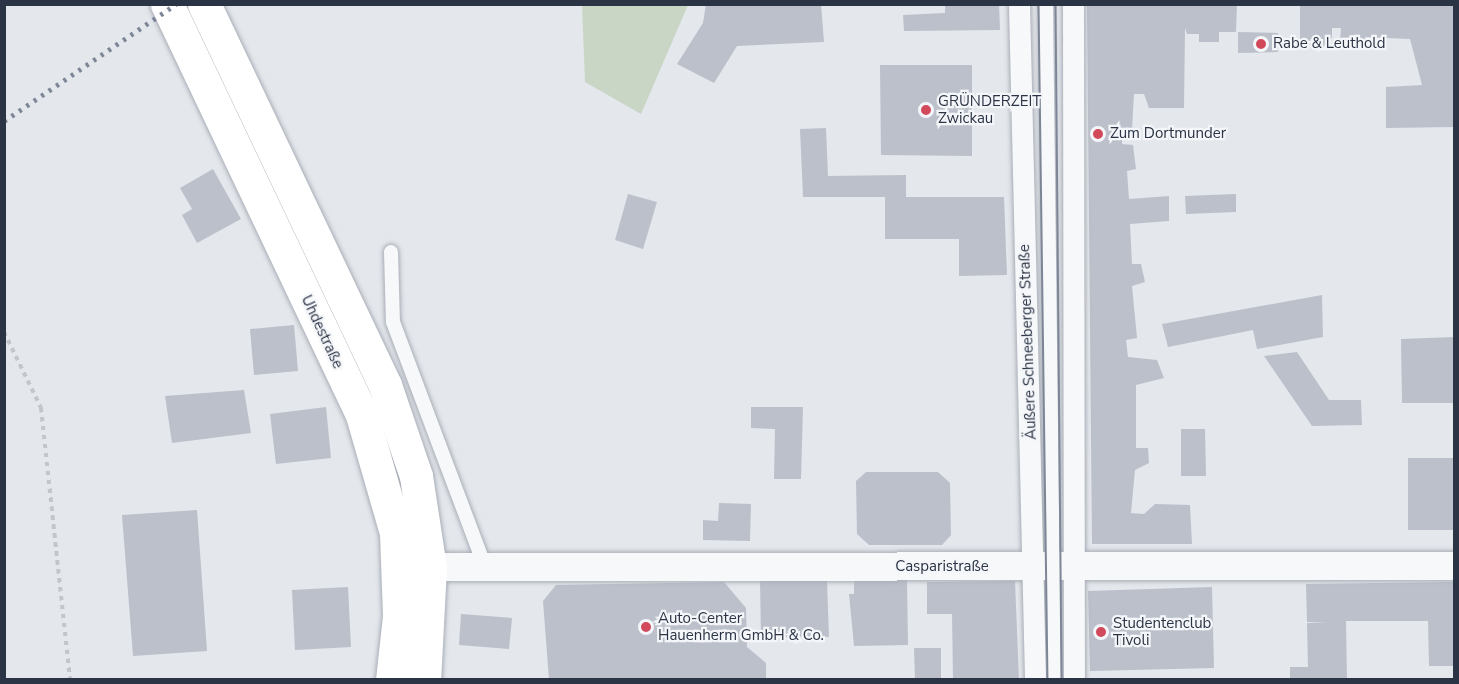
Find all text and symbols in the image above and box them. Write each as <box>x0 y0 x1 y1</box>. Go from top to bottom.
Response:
place label: Rabe & Leuthold <box>1273 35 1385 53</box>
marker: Rabe & Leuthold <box>1254 37 1268 51</box>
place label: GRÜNDERZEIT Zwickau <box>938 92 1041 127</box>
marker: GRÜNDERZEIT Zwickau <box>919 103 933 117</box>
place label: Zum Dortmunder <box>1110 125 1226 143</box>
marker: Zum Dortmunder <box>1091 127 1105 141</box>
street label: Äußere Schneeberger Straße <box>1016 244 1040 440</box>
street label: Uhdestraße <box>297 292 347 372</box>
street label: Casparistraße <box>895 558 989 576</box>
place label: Auto-Center Hauenherm GmbH & Co. <box>658 609 824 644</box>
place label: Studentenclub Tivoli <box>1113 614 1211 649</box>
marker: Auto-Center Hauenherm GmbH & Co. <box>639 620 653 634</box>
marker: Studentenclub Tivoli <box>1094 625 1108 639</box>

